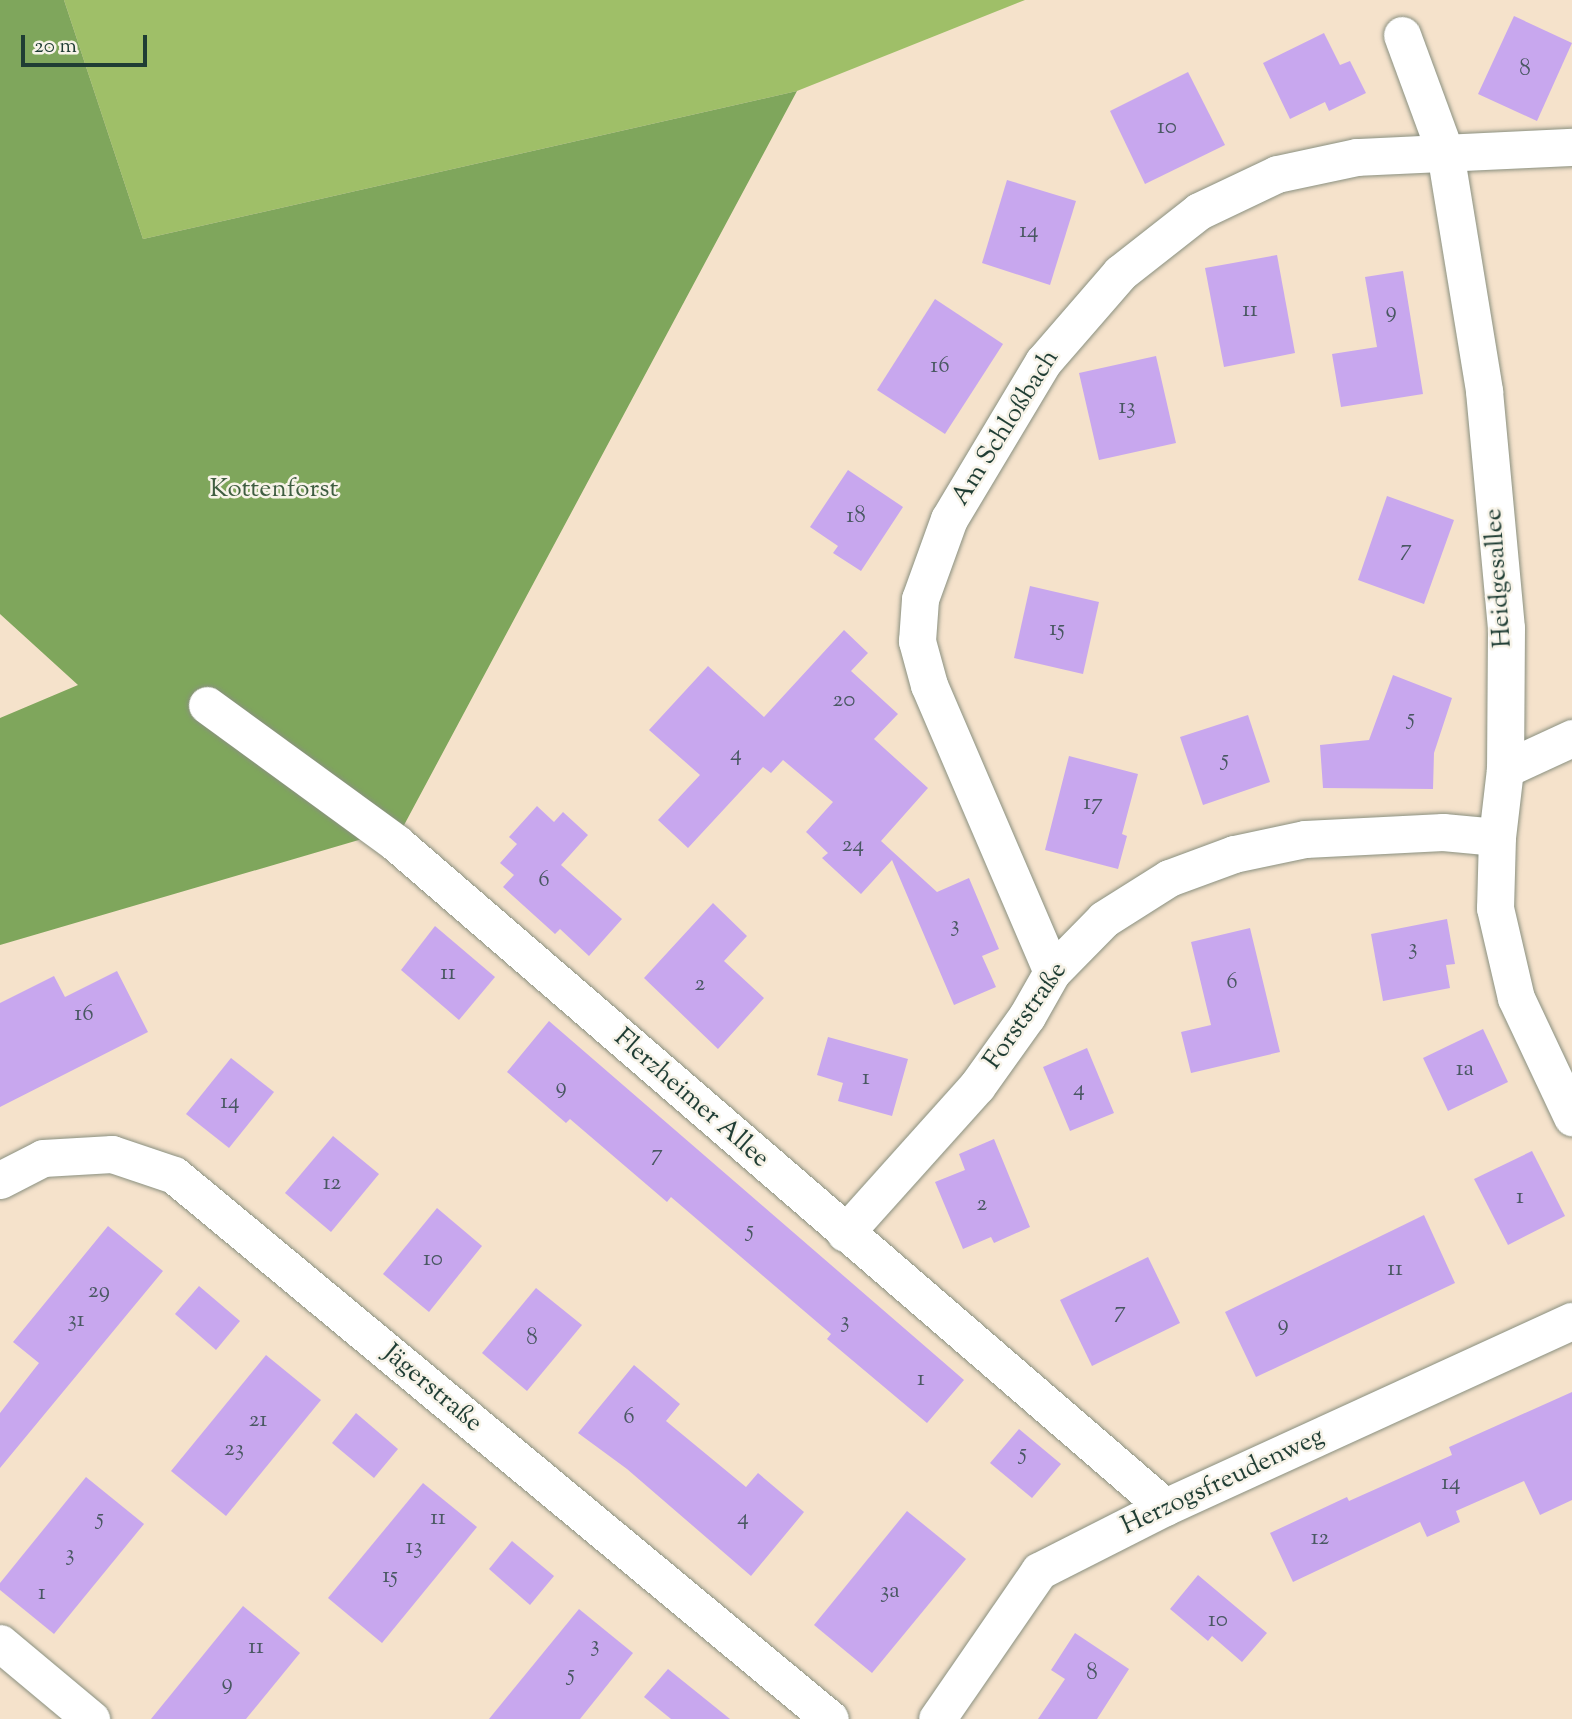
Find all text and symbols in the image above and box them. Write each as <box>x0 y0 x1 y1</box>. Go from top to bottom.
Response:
scale bar <box>24 21 150 65</box>
text: 20 m <box>34 32 77 62</box>
house number: 8 <box>1519 56 1531 84</box>
house number: 10 <box>1157 114 1177 142</box>
house number: 14 <box>1019 218 1039 246</box>
house number: 11 <box>1242 297 1258 325</box>
house number: 9 <box>1385 298 1397 326</box>
street label: Am Schloßbach <box>946 344 1066 512</box>
house number: 16 <box>930 353 950 381</box>
house number: 13 <box>1118 394 1136 422</box>
park label: Kottenforst <box>210 474 338 506</box>
house number: 18 <box>846 503 866 531</box>
street label: Heidgesallee <box>1479 507 1519 649</box>
house number: 7 <box>1400 536 1412 564</box>
house number: 15 <box>1049 616 1065 644</box>
house number: 20 <box>833 687 855 715</box>
house number: 5 <box>1407 705 1415 733</box>
house number: 4 <box>730 741 742 769</box>
house number: 5 <box>1221 746 1229 774</box>
house number: 17 <box>1083 790 1103 818</box>
house number: 24 <box>842 832 864 860</box>
house number: 6 <box>538 867 550 895</box>
house number: 3 <box>950 912 960 940</box>
house number: 3 <box>1408 935 1418 963</box>
street label: Forststraße <box>978 956 1074 1076</box>
house number: 11 <box>440 960 456 988</box>
house number: 6 <box>1226 969 1238 997</box>
house number: 2 <box>695 971 705 999</box>
house number: 16 <box>74 1001 94 1029</box>
street label: Flerzheimer Allee <box>607 1023 775 1175</box>
house number: 1a <box>1456 1056 1474 1084</box>
house number: 1 <box>862 1065 870 1093</box>
house number: 9 <box>555 1074 567 1102</box>
house number: 4 <box>1073 1076 1085 1104</box>
house number: 14 <box>220 1089 240 1117</box>
house number: 7 <box>651 1141 663 1169</box>
house number: 12 <box>323 1170 341 1198</box>
house number: 1 <box>1516 1184 1524 1212</box>
house number: 2 <box>977 1191 987 1219</box>
house number: 5 <box>746 1217 754 1245</box>
house number: 10 <box>423 1246 443 1274</box>
house number: 11 <box>1387 1256 1403 1284</box>
house number: 29 <box>88 1278 110 1306</box>
house number: 7 <box>1114 1298 1126 1326</box>
house number: 31 <box>67 1307 85 1335</box>
house number: 3 <box>840 1308 850 1336</box>
house number: 9 <box>1277 1311 1289 1339</box>
house number: 8 <box>526 1325 538 1353</box>
street label: Jägerstraße <box>376 1338 488 1440</box>
house number: 1 <box>917 1366 925 1394</box>
house number: 6 <box>623 1404 635 1432</box>
house number: 21 <box>249 1407 267 1435</box>
street label: Herzogsfreudenweg <box>1117 1421 1329 1543</box>
house number: 23 <box>224 1436 244 1464</box>
house number: 5 <box>1019 1440 1027 1468</box>
house number: 14 <box>1441 1470 1461 1498</box>
house number: 5 <box>96 1505 104 1533</box>
house number: 11 <box>430 1505 446 1533</box>
house number: 4 <box>737 1505 749 1533</box>
house number: 12 <box>1311 1525 1329 1553</box>
house number: 13 <box>405 1534 423 1562</box>
house number: 3 <box>65 1541 75 1569</box>
house number: 15 <box>382 1563 398 1591</box>
house number: 3a <box>880 1578 900 1606</box>
house number: 1 <box>38 1580 46 1608</box>
house number: 10 <box>1208 1607 1228 1635</box>
house number: 3 <box>590 1632 600 1660</box>
house number: 11 <box>248 1634 264 1662</box>
house number: 8 <box>1086 1660 1098 1688</box>
house number: 5 <box>567 1661 575 1689</box>
house number: 9 <box>221 1670 233 1698</box>

